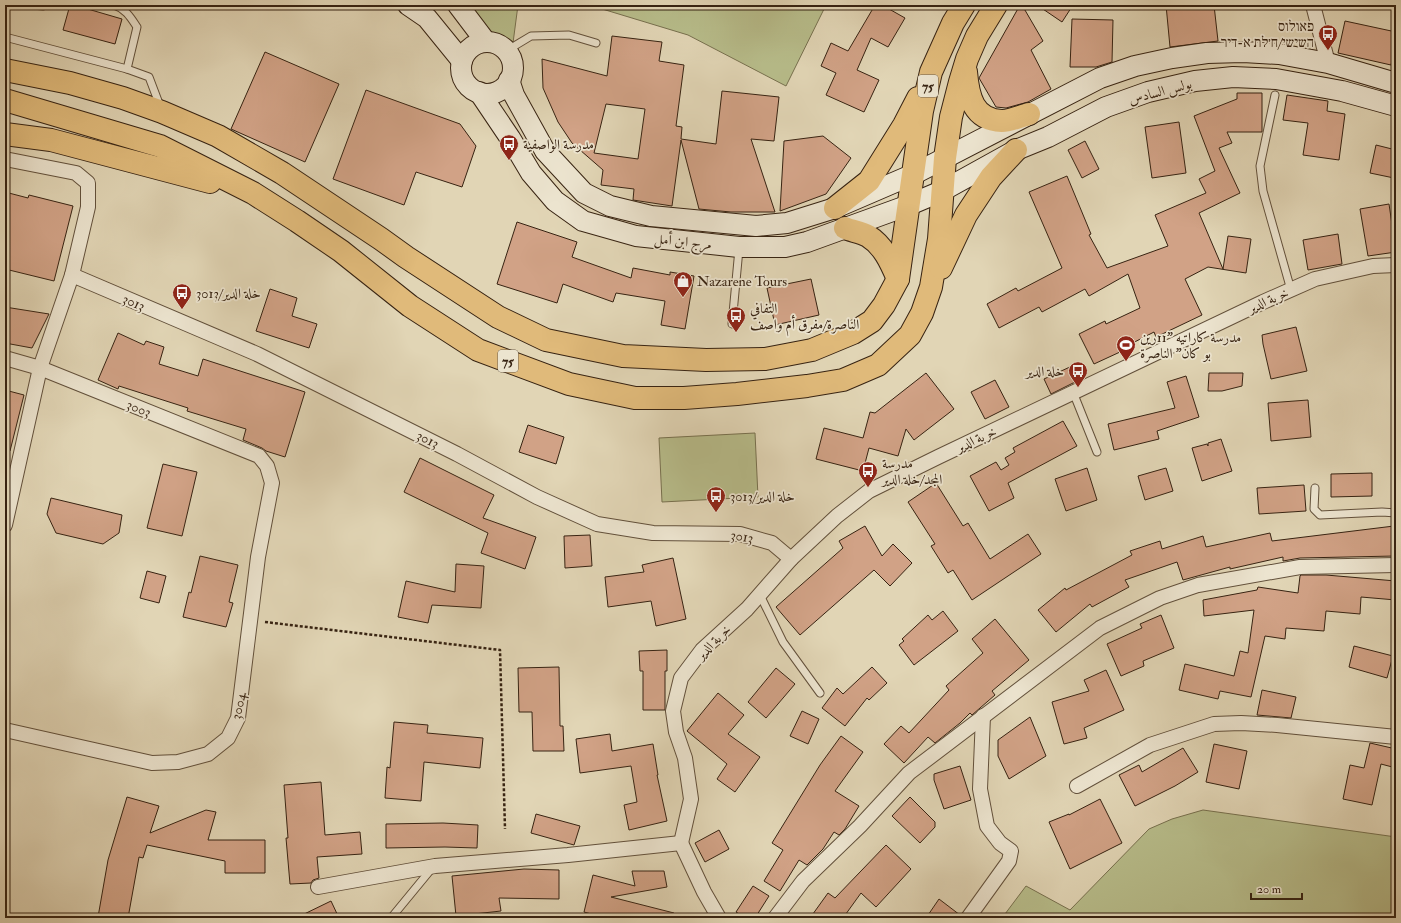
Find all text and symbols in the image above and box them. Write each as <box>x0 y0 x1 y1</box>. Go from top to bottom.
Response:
place label: פאולוס השישי/ח׳לת א-דיר <box>1221 18 1314 51</box>
bus stop icon: פאולוס השישי/ח׳לת א-דיר <box>1317 23 1339 51</box>
road number: 75 <box>918 75 938 97</box>
street label: بولس السادس <box>1127 75 1194 109</box>
bus stop icon: مدرسة الواصفية <box>498 133 520 161</box>
place label: مدرسة الواصفية <box>523 136 594 153</box>
street label: مرج ابن أمل <box>653 228 713 257</box>
shop icon: Nazarene Tours <box>672 270 694 298</box>
place label: Nazarene Tours <box>697 273 787 290</box>
bus stop icon: خلة الدير/3013 <box>171 282 193 310</box>
street label: خربة الدير <box>1243 284 1291 318</box>
place label: خلة الدير/3013 <box>196 285 261 302</box>
street label: 3013 <box>120 290 148 315</box>
place label: التفافي الناصرة/مفرق أم واصف <box>750 300 859 337</box>
bus stop icon: التفافي الناصرة/مفرق أم واصف <box>725 305 747 333</box>
place label: مدرسة كاراتيه "11رين بو كان" الناصرة <box>1140 329 1241 363</box>
sports icon: مدرسة كاراتيه "11رين بو كان" الناصرة <box>1115 334 1137 362</box>
road number: 75 <box>498 350 518 372</box>
bus stop icon: خلة الدير <box>1067 360 1089 388</box>
place label: خلة الدير <box>1024 363 1064 380</box>
street label: 3003 <box>124 396 154 421</box>
street label: خربة الدير <box>951 423 999 457</box>
street label: 3013 <box>414 427 442 452</box>
place label: مدرسة المجد/خلة الدير <box>880 455 942 488</box>
bus stop icon: مدرسة المجد/خلة الدير <box>857 460 879 488</box>
bus stop icon: 3013/خلة الدير <box>705 485 727 513</box>
place label: 3013/خلة الدير <box>730 488 795 505</box>
street label: 3013 <box>729 526 755 547</box>
street label: خربة الدير <box>691 621 735 665</box>
street label: 3004 <box>227 690 250 721</box>
scale bar <box>1251 875 1302 901</box>
text: 20 m <box>1257 882 1282 897</box>

